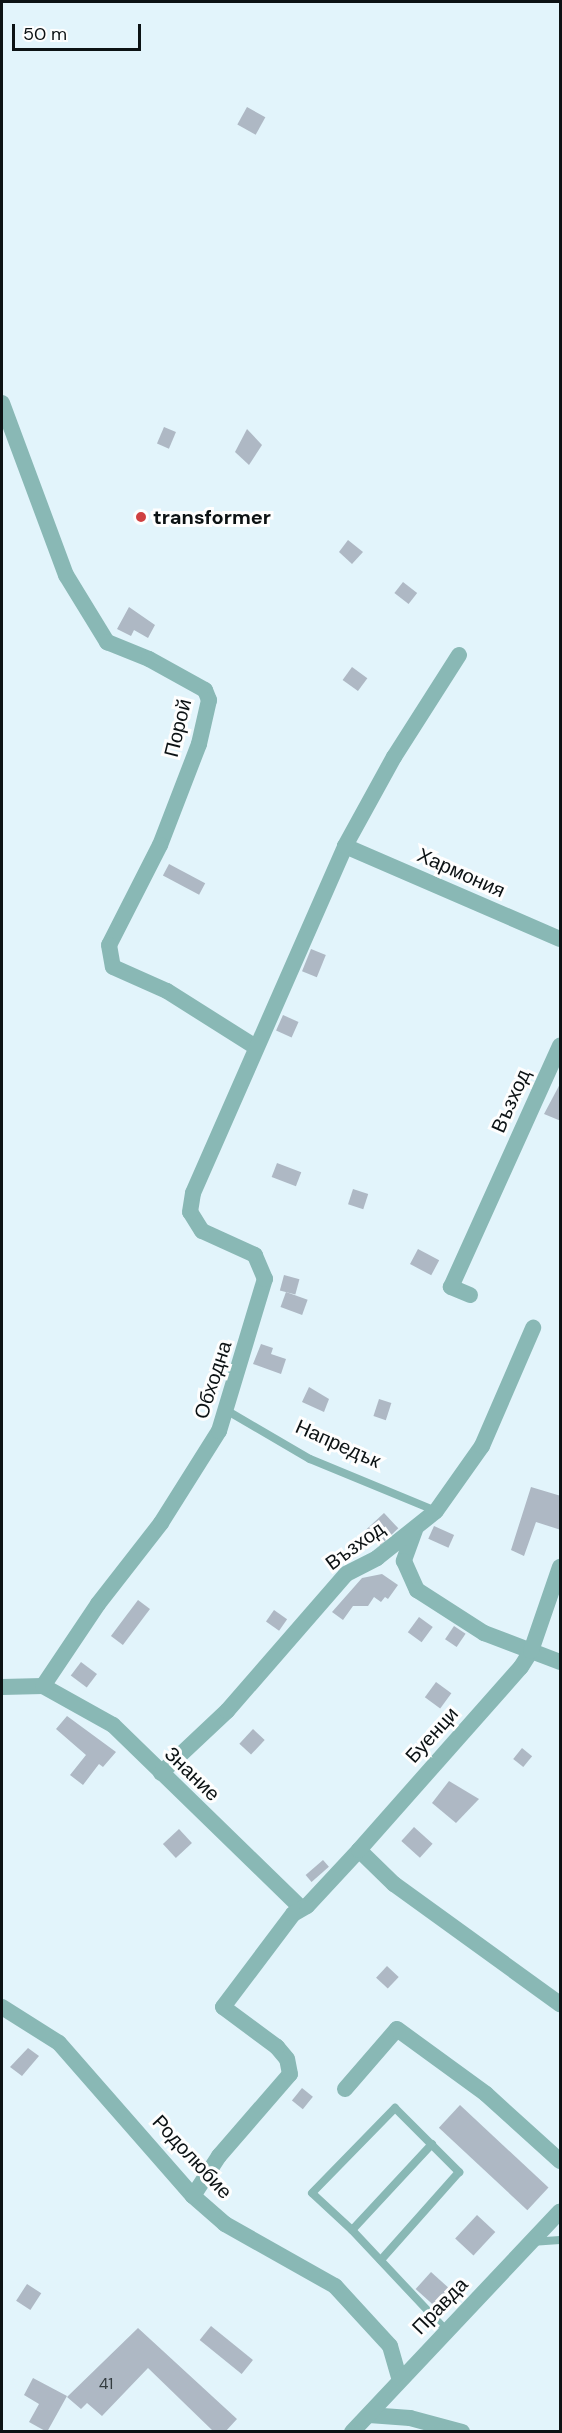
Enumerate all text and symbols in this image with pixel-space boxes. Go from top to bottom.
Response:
scale bar [15,12,144,50]
text: 50 m [23,22,67,46]
place label: transformer [153,505,271,529]
marker: transformer [134,510,148,524]
street label: Порой [159,697,197,759]
street label: Хармония [413,843,509,903]
street label: Възход [486,1065,536,1137]
street label: Обходна [189,1338,237,1422]
street label: Напредък [292,1415,384,1473]
street label: Възход [321,1517,389,1575]
street label: Буенци [401,1702,463,1768]
street label: Знание [159,1742,225,1806]
street label: Родолюбие [147,2110,237,2204]
street label: Правда [407,2273,473,2339]
house number: 41 [99,2374,113,2394]

